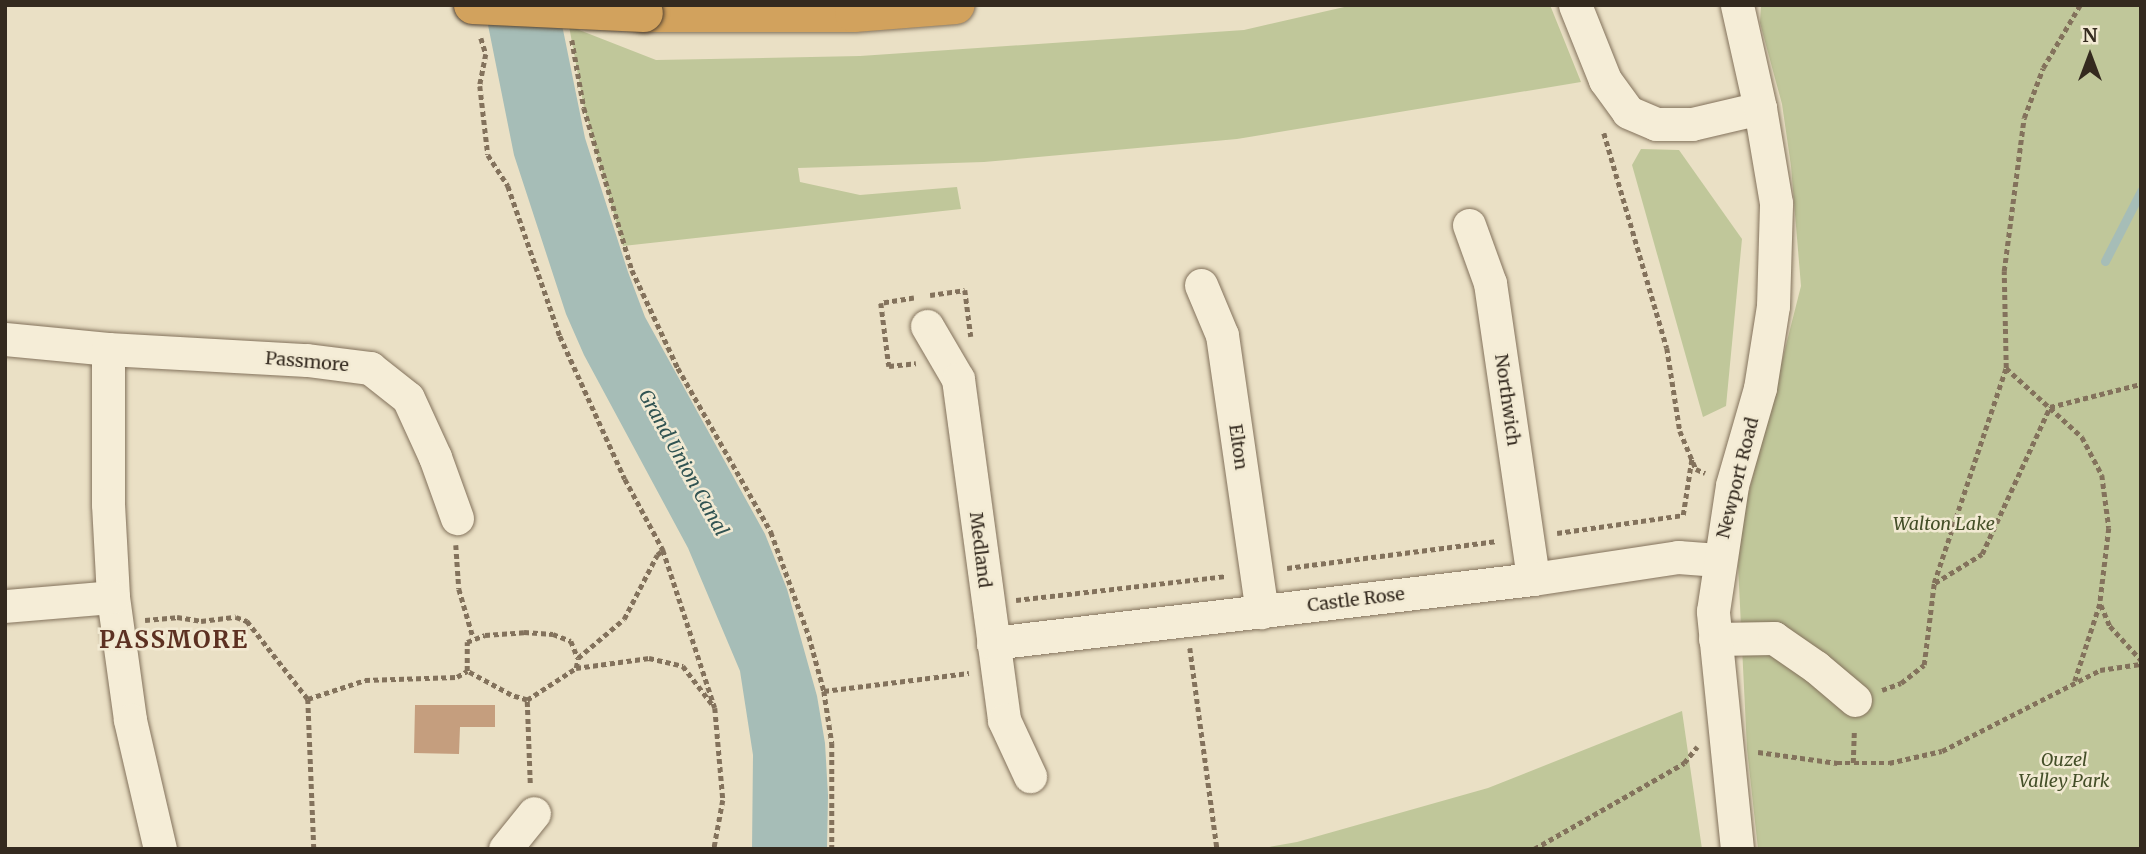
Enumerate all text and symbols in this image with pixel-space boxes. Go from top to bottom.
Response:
north arrow [2055,21,2125,91]
text: N [2082,23,2098,47]
street label: Passmore [264,348,350,376]
street label: Northwich [1490,353,1524,447]
water label: Grand Union Canal [633,386,733,540]
street label: Newport Road [1713,415,1763,541]
street label: Elton [1224,423,1252,471]
street label: Medland [965,511,995,589]
park label: Walton Lake [1893,513,1995,535]
street label: Castle Rose [1306,583,1406,617]
district label: PASSMORE [100,626,248,654]
park label: Ouzel Valley Park [2018,750,2110,792]

